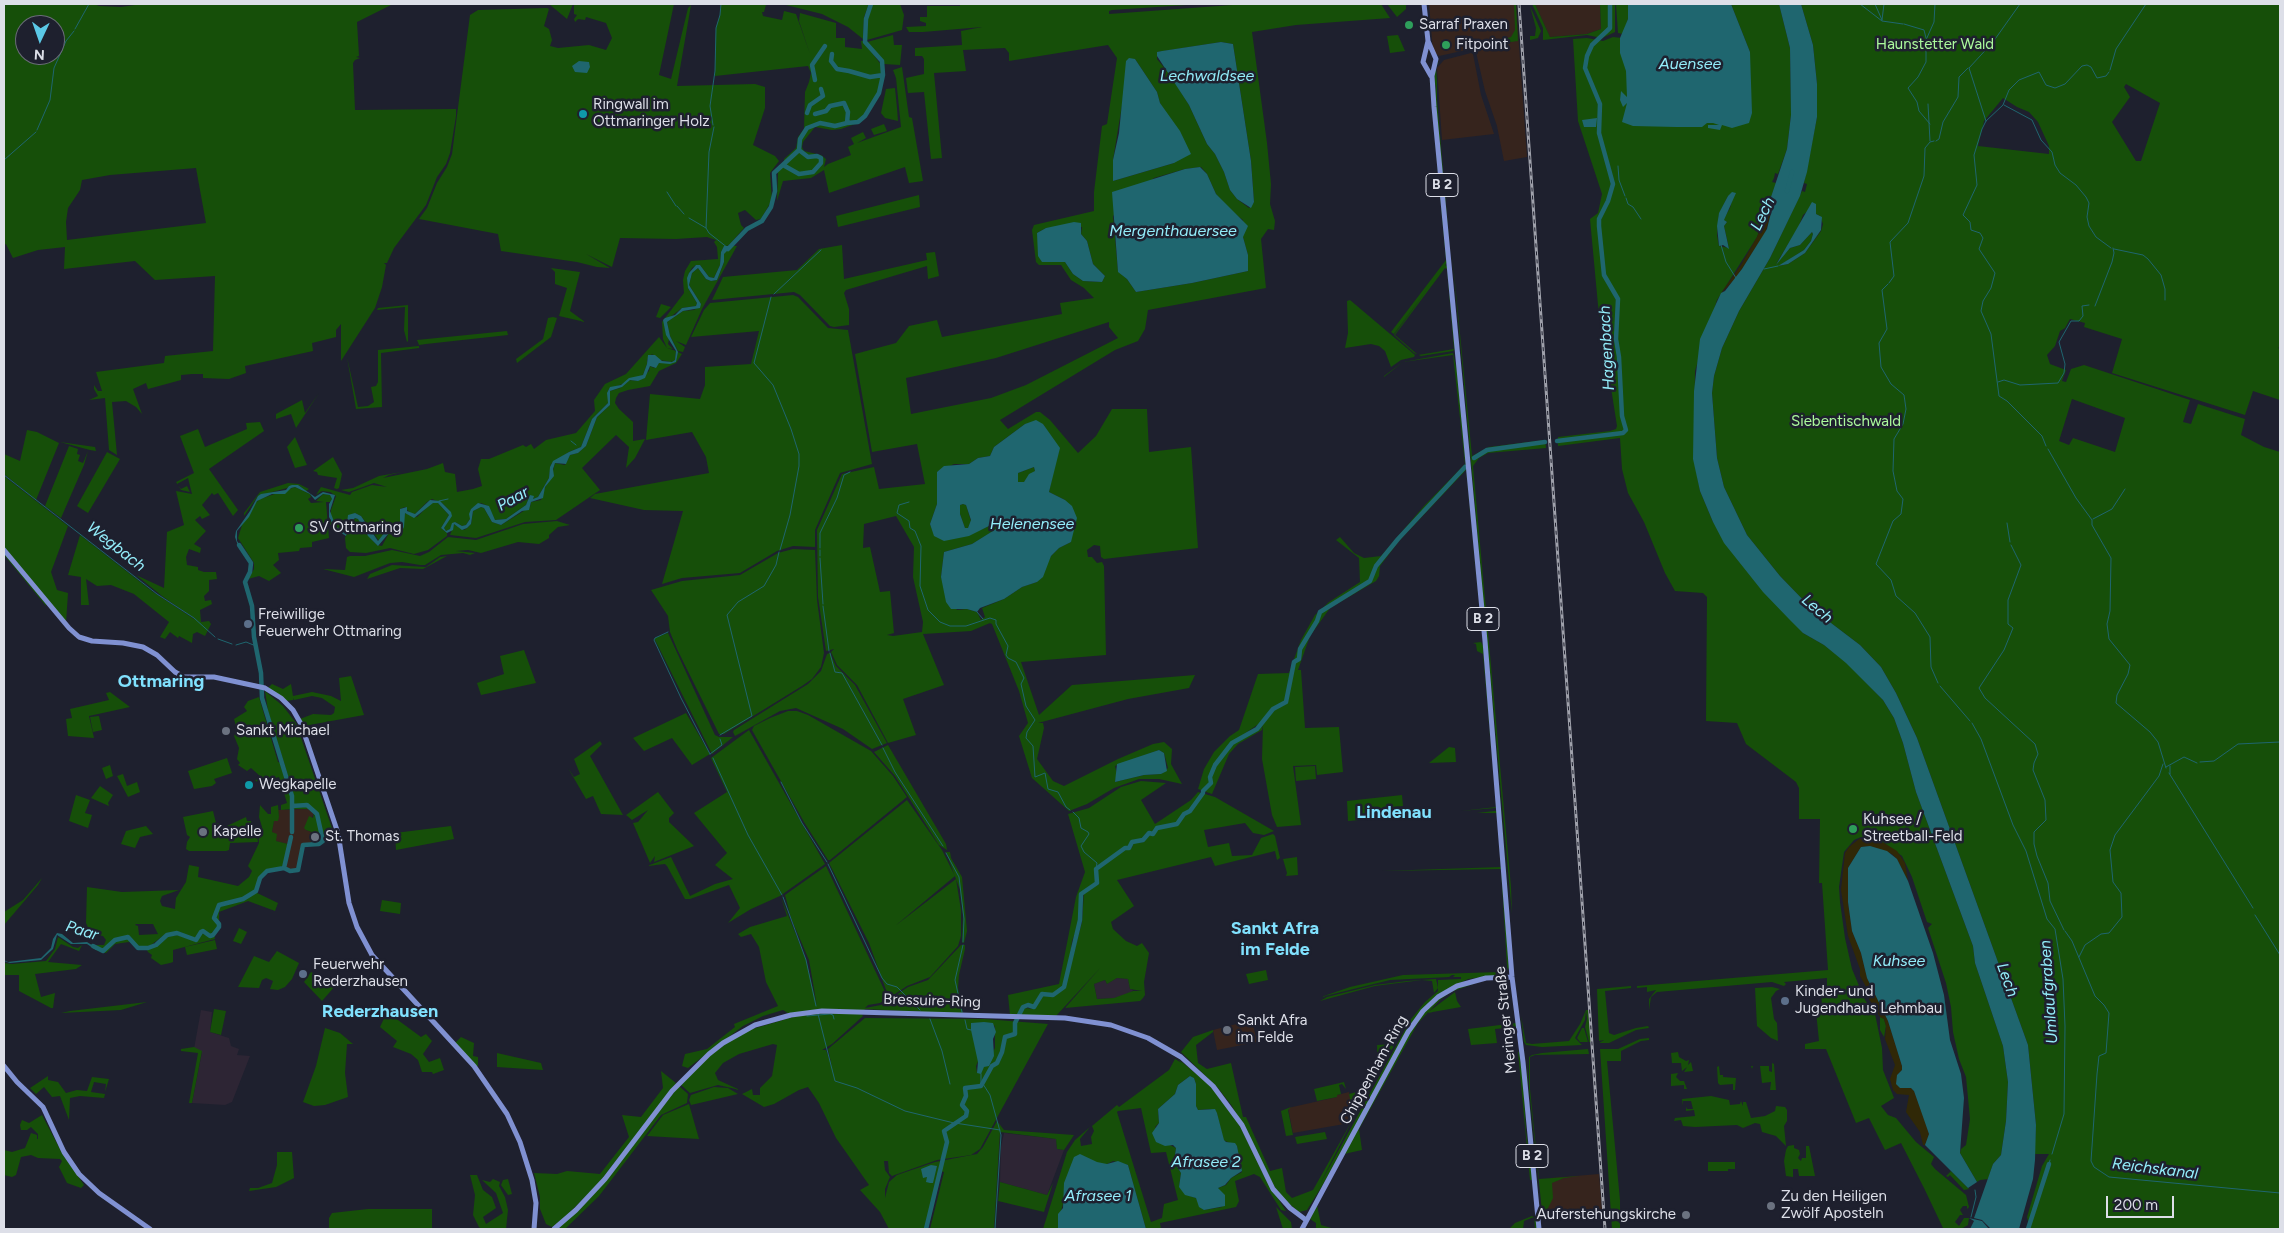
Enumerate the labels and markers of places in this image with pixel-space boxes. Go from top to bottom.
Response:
place label: Sarraf Praxen [1419,16,1508,34]
marker: Sarraf Praxen [1403,19,1415,31]
place label: Fitpoint [1456,36,1508,54]
marker: Fitpoint [1440,39,1452,51]
place label: Ringwall im Ottmaringer Holz [593,96,710,131]
marker: Ringwall im Ottmaringer Holz [577,108,589,120]
place label: SV Ottmaring [309,519,401,537]
marker: SV Ottmaring [293,522,305,534]
place label: Freiwillige Feuerwehr Ottmaring [258,606,402,641]
marker: Freiwillige Feuerwehr Ottmaring [242,618,254,630]
place label: Sankt Michael [236,722,330,740]
marker: Sankt Michael [220,725,232,737]
place label: Wegkapelle [259,776,336,794]
marker: Wegkapelle [243,779,255,791]
place label: Kuhsee / Streetball-Feld [1863,811,1963,846]
place label: Kapelle [213,823,262,841]
marker: Kuhsee / Streetball-Feld [1847,823,1859,835]
marker: Kapelle [197,826,209,838]
place label: St. Thomas [325,828,399,846]
marker: St. Thomas [309,831,321,843]
place label: Feuerwehr Rederzhausen [313,956,408,991]
marker: Feuerwehr Rederzhausen [297,968,309,980]
place label: Kinder- und Jugendhaus Lehmbau [1795,983,1942,1018]
marker: Kinder- und Jugendhaus Lehmbau [1779,995,1791,1007]
place label: Sankt Afra im Felde [1237,1012,1307,1047]
marker: Sankt Afra im Felde [1221,1024,1233,1036]
place label: Zu den Heiligen Zwölf Aposteln [1781,1188,1887,1223]
marker: Zu den Heiligen Zwölf Aposteln [1765,1200,1777,1212]
place label: Auferstehungskirche [1537,1206,1676,1224]
marker: Auferstehungskirche [1680,1209,1692,1221]

